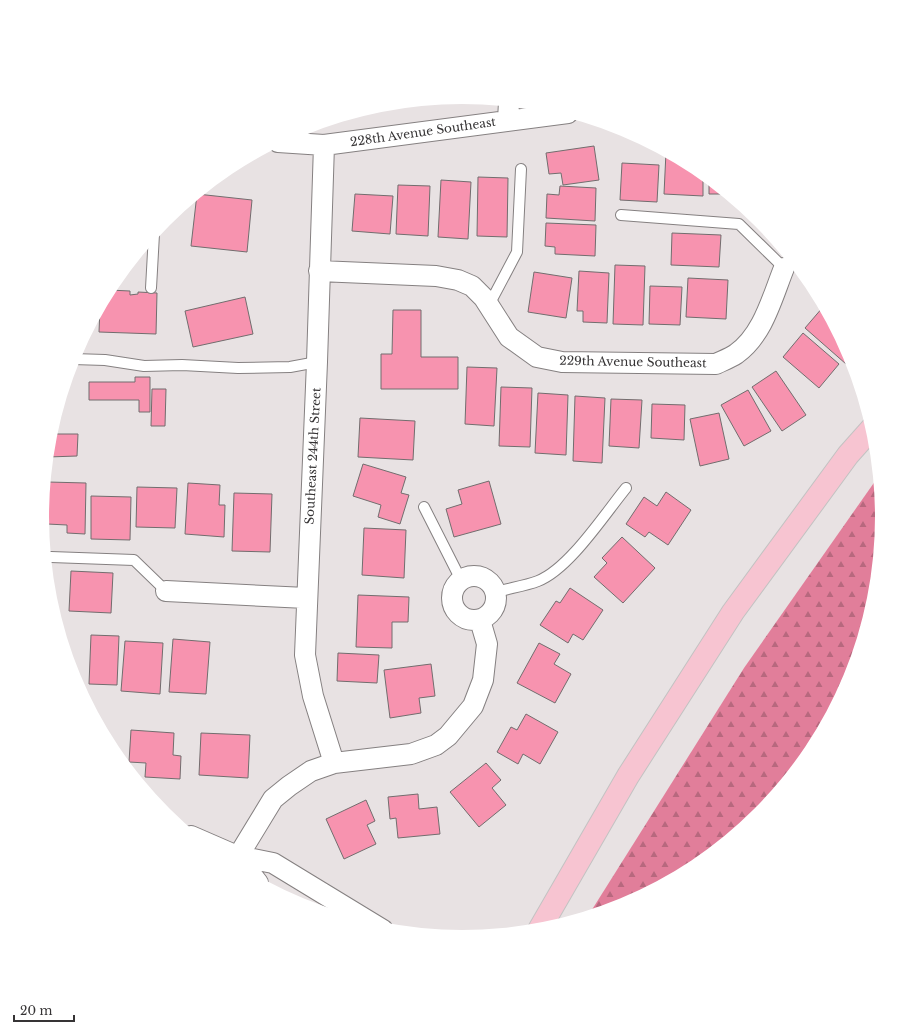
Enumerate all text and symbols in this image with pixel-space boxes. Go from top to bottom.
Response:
street label: 228th Avenue Southeast [349,114,497,149]
street label: 229th Avenue Southeast [559,353,707,370]
street label: Southeast 244th Street [301,387,324,525]
scale bar [14,997,74,1023]
text: 20 m [20,1003,52,1018]

